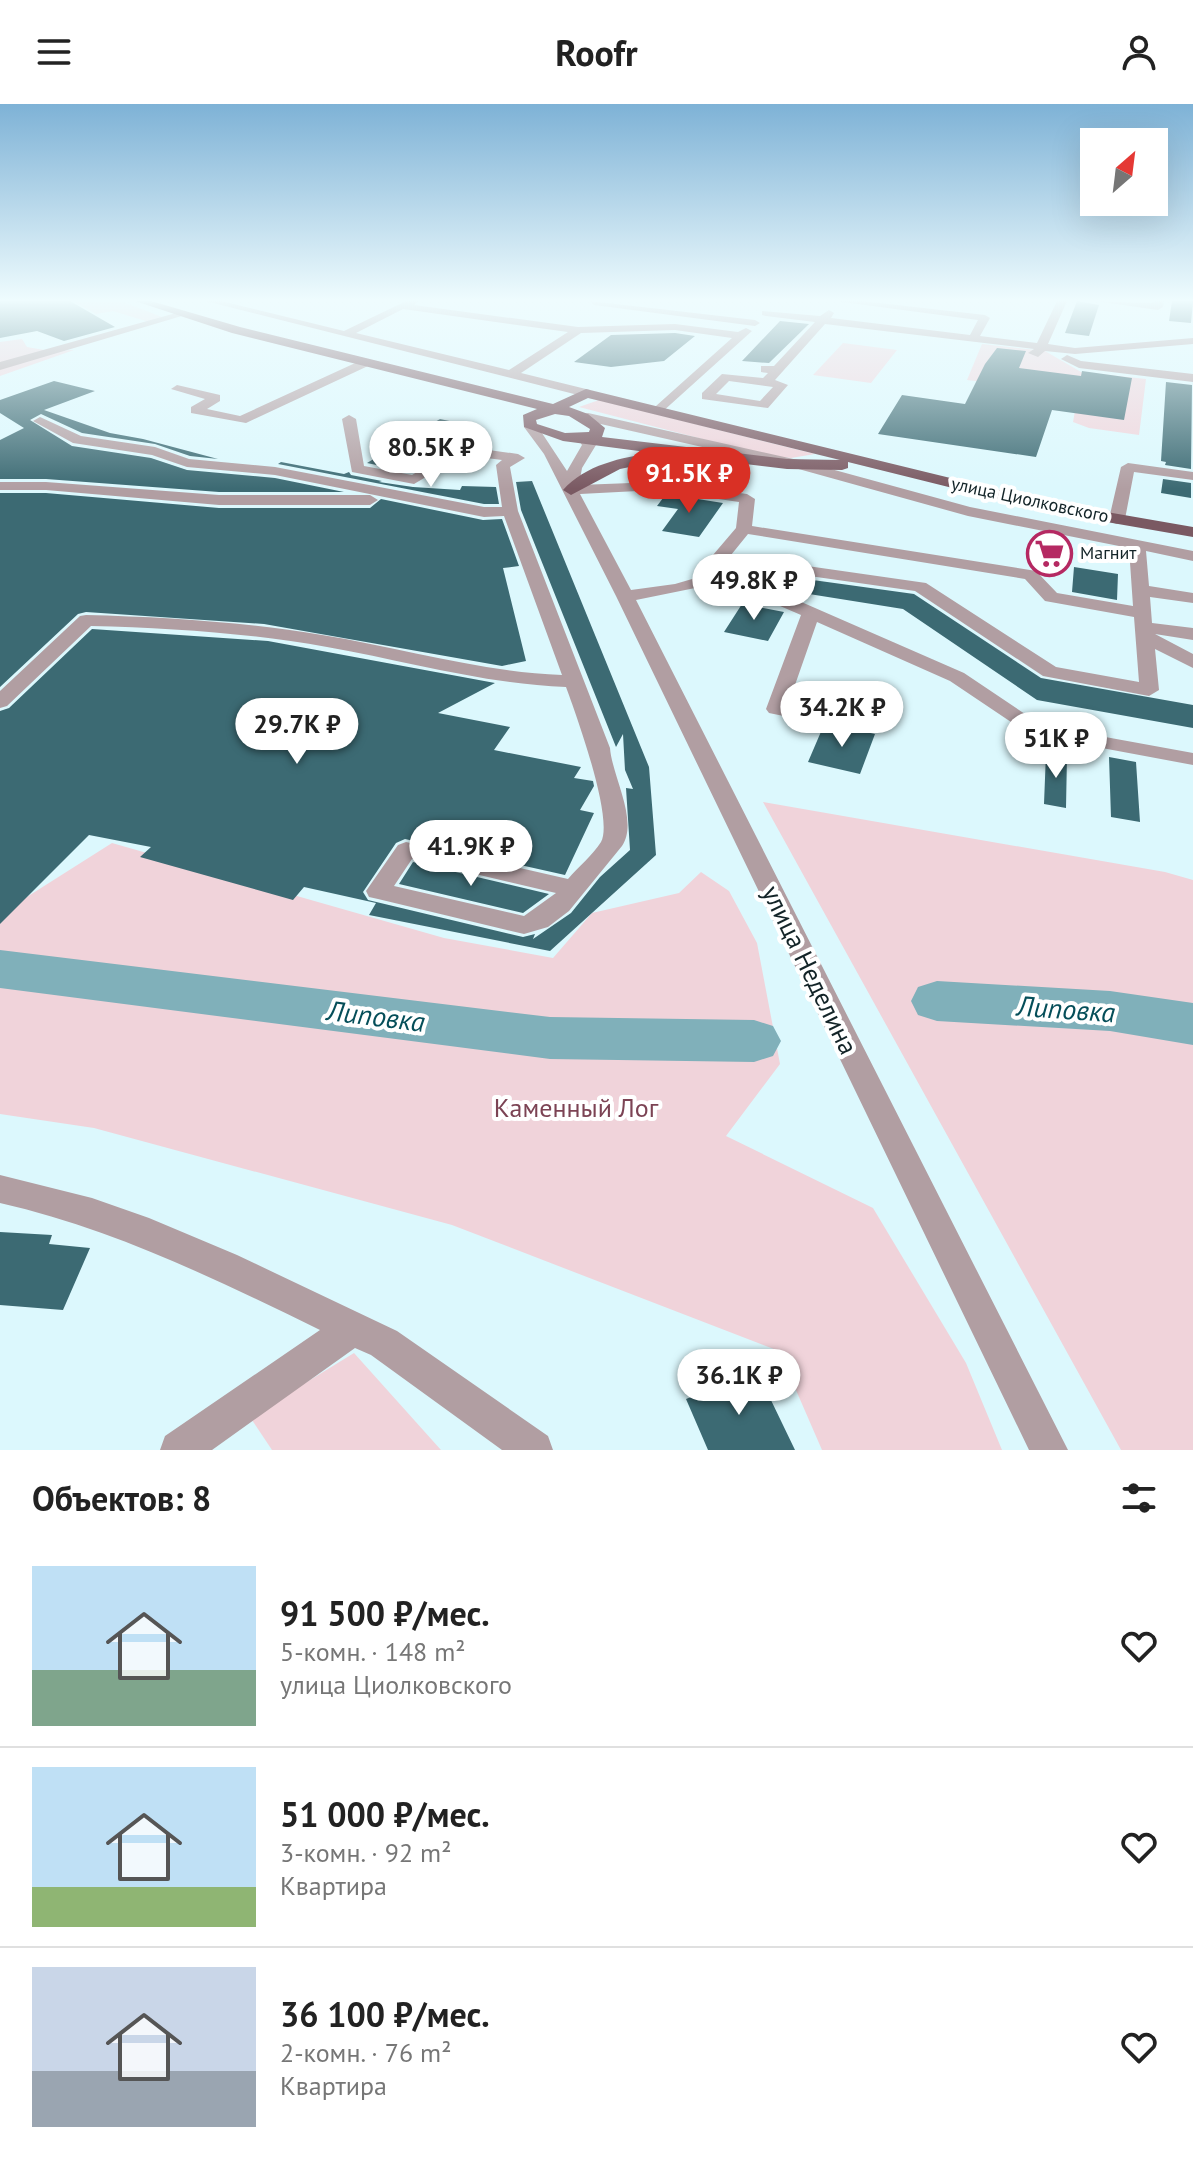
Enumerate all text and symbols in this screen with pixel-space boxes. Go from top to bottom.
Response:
text: Roofr [555,29,638,76]
icon: menu [32,30,76,74]
icon: person [1117,30,1161,74]
north arrow [1080,128,1168,216]
map controls [1080,128,1168,216]
pin: 80.5K ₽ [357,421,505,489]
text: 80.5K ₽ [387,430,475,463]
pin: 91.5K ₽ [615,447,763,515]
text: 91.5K ₽ [645,456,733,489]
street label: улица Циолковского [949,472,1111,527]
supermarket icon: Магнит [1025,529,1073,577]
place label: Магнит [1080,541,1137,564]
pin: 49.8K ₽ [680,554,828,622]
text: 49.8K ₽ [710,563,798,596]
pin: 34.2K ₽ [768,681,916,749]
text: 34.2K ₽ [798,690,886,723]
pin: 29.7K ₽ [223,698,371,766]
text: 29.7K ₽ [253,707,341,740]
pin: 51K ₽ [1000,712,1112,780]
text: 51K ₽ [1023,721,1089,754]
pin: 41.9K ₽ [397,820,545,888]
text: 41.9K ₽ [427,829,515,862]
street label: улица Неделина [755,880,866,1060]
water label: Липовка [1014,986,1117,1030]
water label: Липовка [323,991,427,1040]
park label: Каменный Лог [494,1091,659,1124]
pin: 36.1K ₽ [665,1349,813,1417]
text: 36.1K ₽ [695,1358,783,1391]
text: Объектов: 8 [32,1476,211,1520]
icon: filters [1117,1476,1161,1520]
text: 91 500 ₽/мес. [280,1591,490,1635]
icon: home [96,1598,192,1694]
icon: heart [1117,1624,1161,1668]
text: 5-комн. · 148 m² [280,1635,466,1668]
text: улица Циолковского [280,1668,512,1701]
text: 51 000 ₽/мес. [280,1792,490,1836]
icon: home [96,1799,192,1895]
icon: heart [1117,1825,1161,1869]
text: 3-комн. · 92 m² [280,1836,451,1869]
text: Квартира [280,1869,387,1902]
text: 36 100 ₽/мес. [280,1992,490,2036]
icon: home [96,1999,192,2095]
icon: heart [1117,2025,1161,2069]
text: 2-комн. · 76 m² [280,2036,451,2069]
text: Квартира [280,2069,387,2102]

